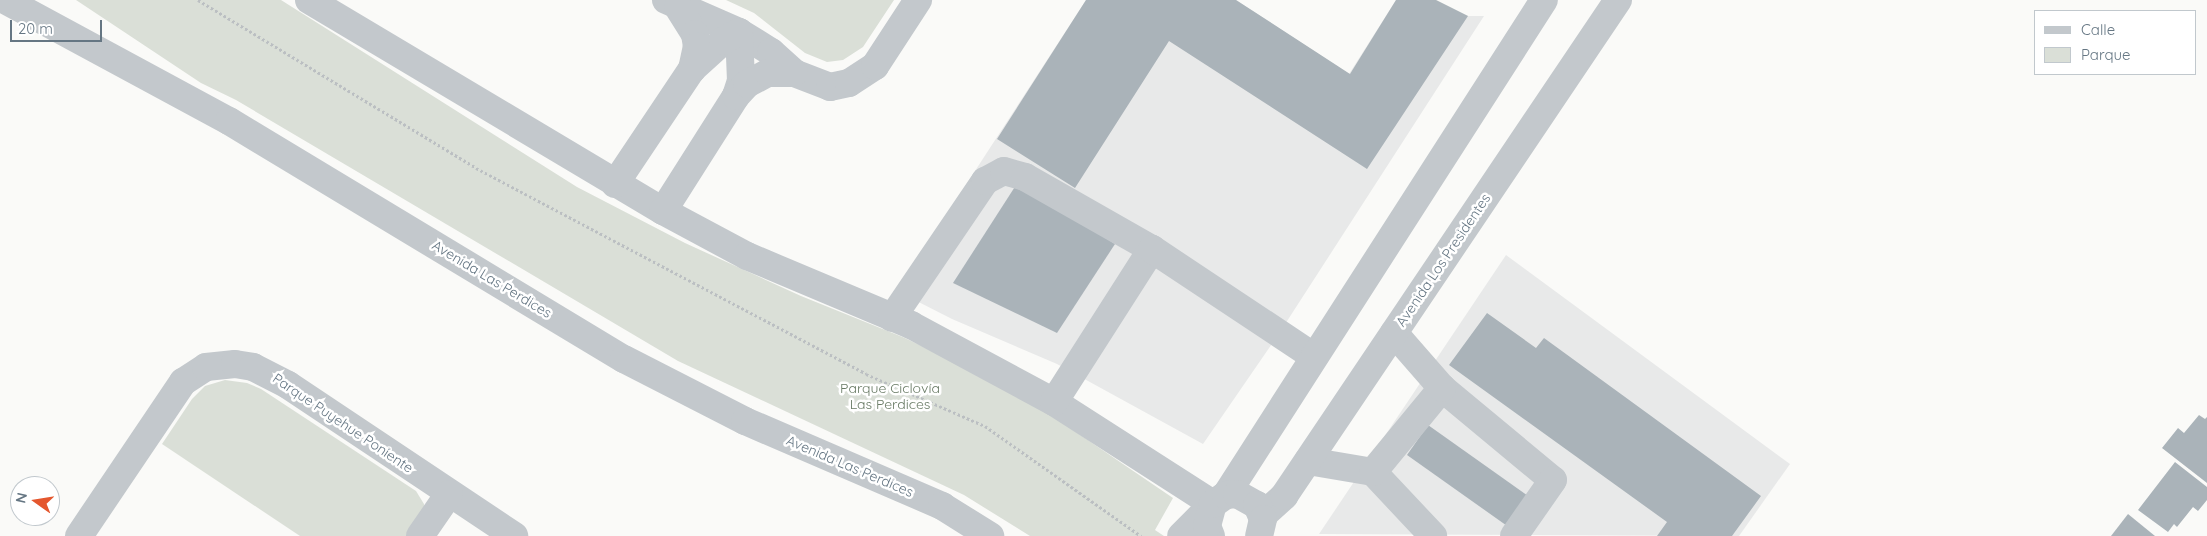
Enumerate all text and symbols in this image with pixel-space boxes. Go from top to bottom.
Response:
scale bar [12,10,105,42]
legend [2034,10,2197,75]
text: 20 m [18,19,53,38]
text: Calle [2081,20,2115,39]
text: Parque [2081,45,2131,64]
street label: Avenida Los Presidentes [1392,190,1494,330]
street label: Avenida Las Perdices [429,237,555,321]
street label: Parque Puyehue Poniente [269,370,417,476]
park label: Parque Ciclovía Las Perdices [840,380,940,412]
street label: Avenida Las Perdices [784,432,916,500]
north arrow [10,476,60,526]
text: N [11,491,31,505]

